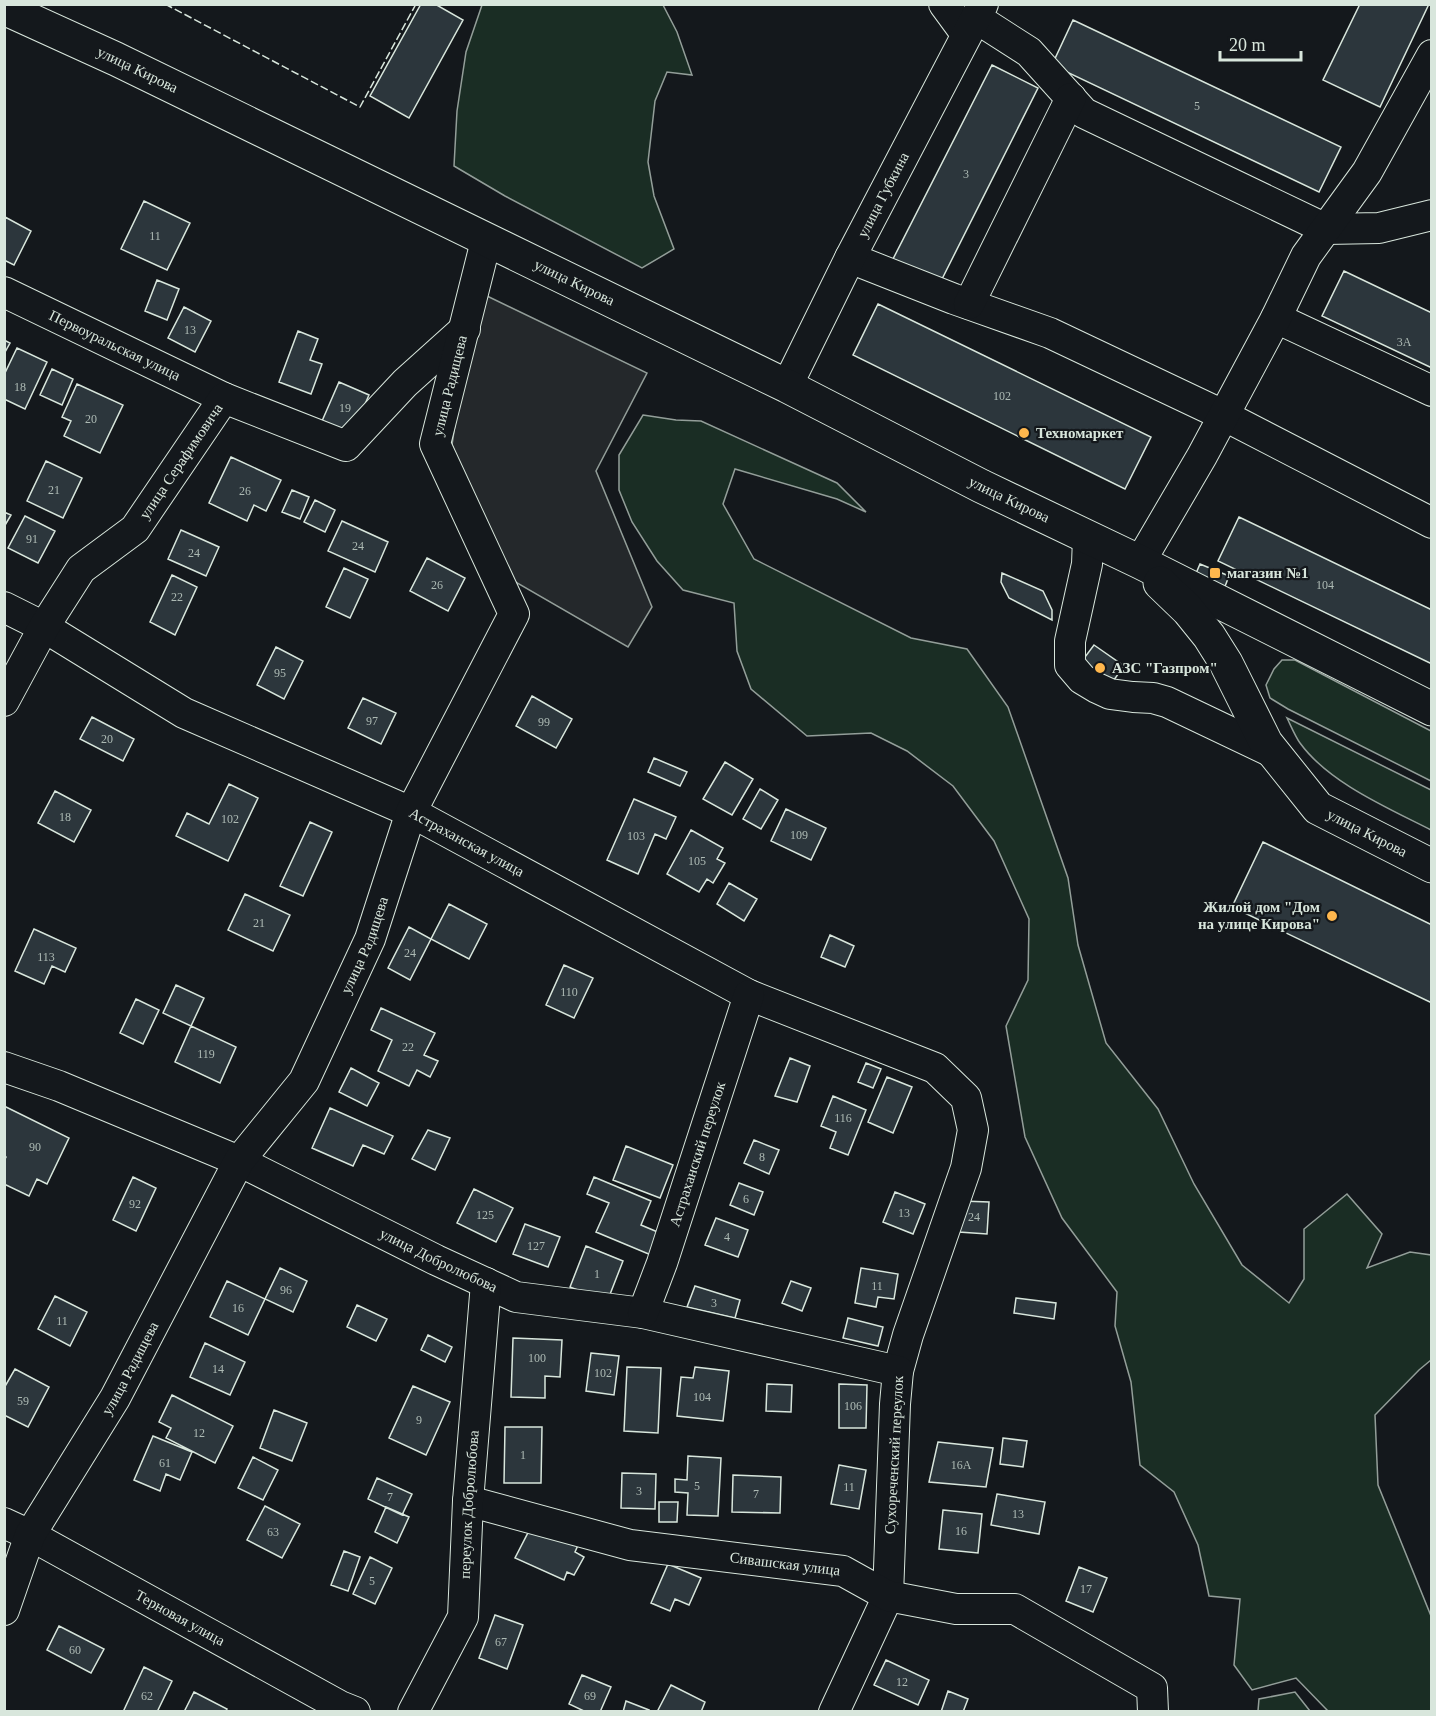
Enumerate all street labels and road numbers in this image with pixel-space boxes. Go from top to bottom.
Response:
street label: улица Кирова [95,44,181,96]
street label: улица Губкина [854,149,912,240]
street label: улица Кирова [532,256,617,309]
street label: Первоуральская улица [47,307,183,384]
street label: улица Радищева [429,333,470,438]
street label: улица Серафимовича [136,400,226,522]
street label: улица Кирова [966,473,1052,526]
street label: Астраханская улица [407,805,527,880]
street label: улица Кирова [1325,806,1410,860]
street label: улица Радищева [338,894,391,996]
street label: Астраханский переулок [666,1079,729,1229]
street label: улица Добролюбова [377,1225,500,1295]
street label: улица Радищева [99,1319,162,1418]
street label: Сухореченский переулок [882,1375,906,1535]
street label: переулок Добролюбова [457,1429,482,1579]
street label: Сивашская улица [729,1549,842,1579]
street label: Терновая улица [133,1587,228,1649]

